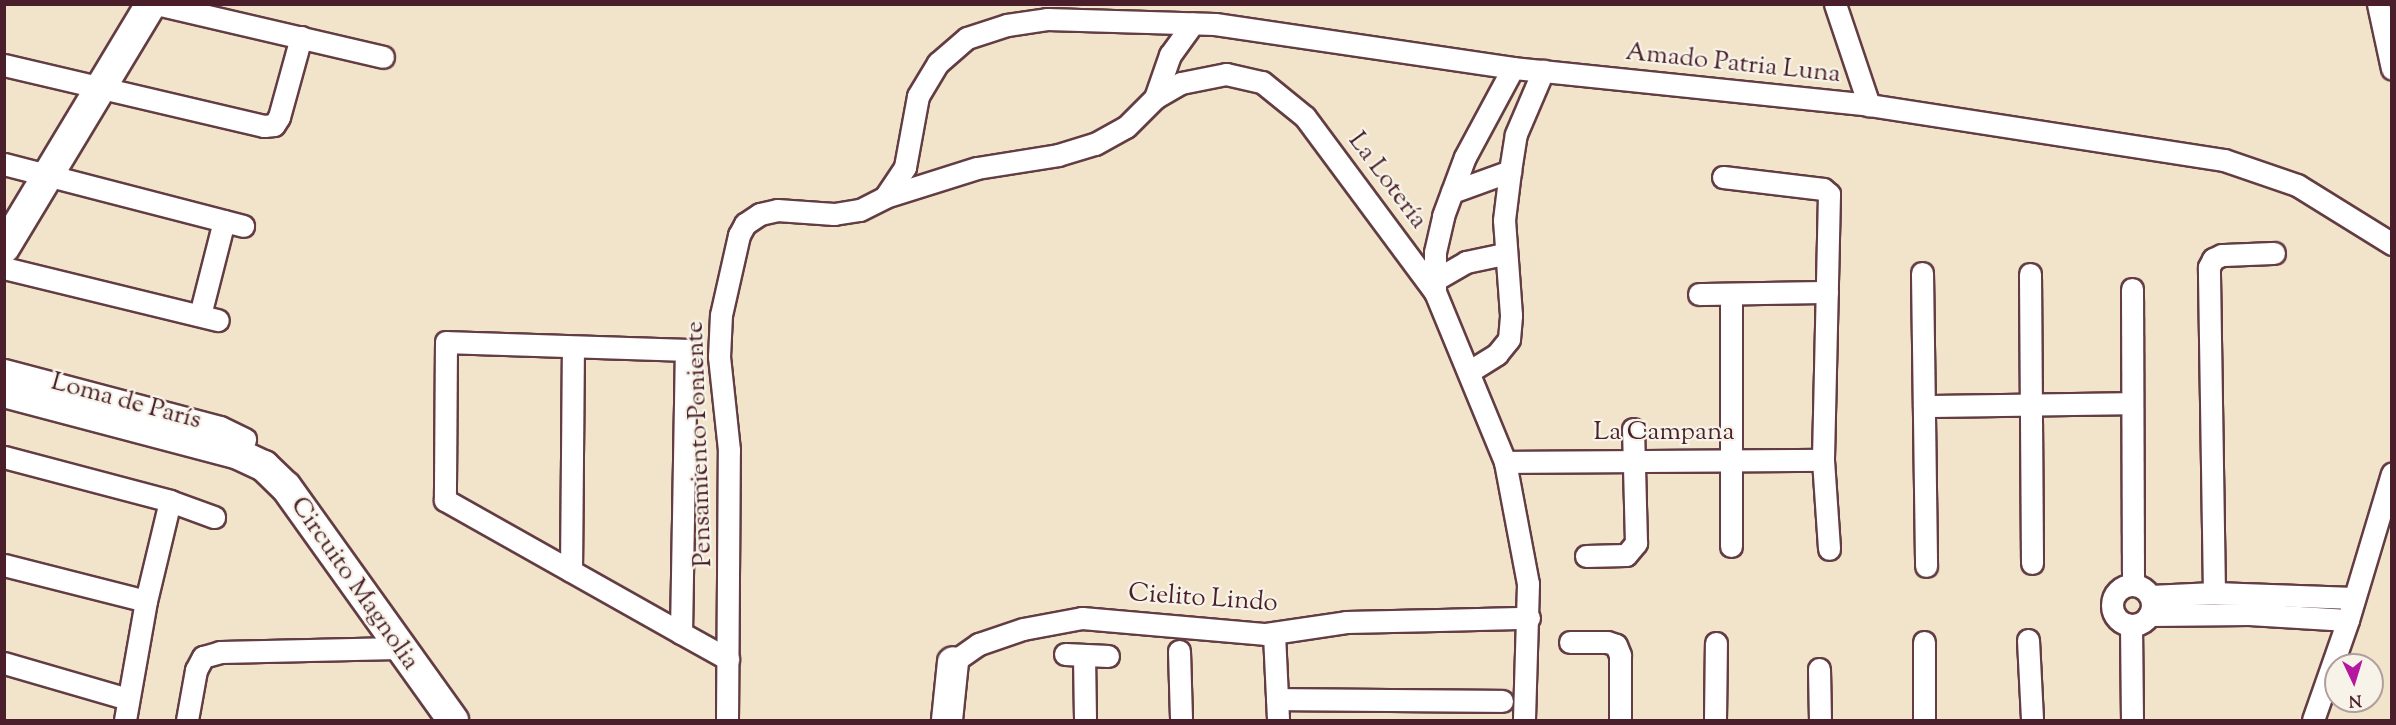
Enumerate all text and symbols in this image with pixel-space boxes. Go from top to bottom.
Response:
street label: Amado Patria Luna [1624,37,1842,91]
street label: La Lotería [1341,126,1433,236]
street label: Pensamiento Poniente [680,320,720,568]
street label: Loma de París [47,367,205,437]
street label: La Campana [1594,417,1734,449]
street label: Circuito Magnolia [283,491,425,677]
street label: Cielito Lindo [1127,578,1279,620]
north arrow [2324,653,2384,713]
text: N [2348,688,2362,711]

